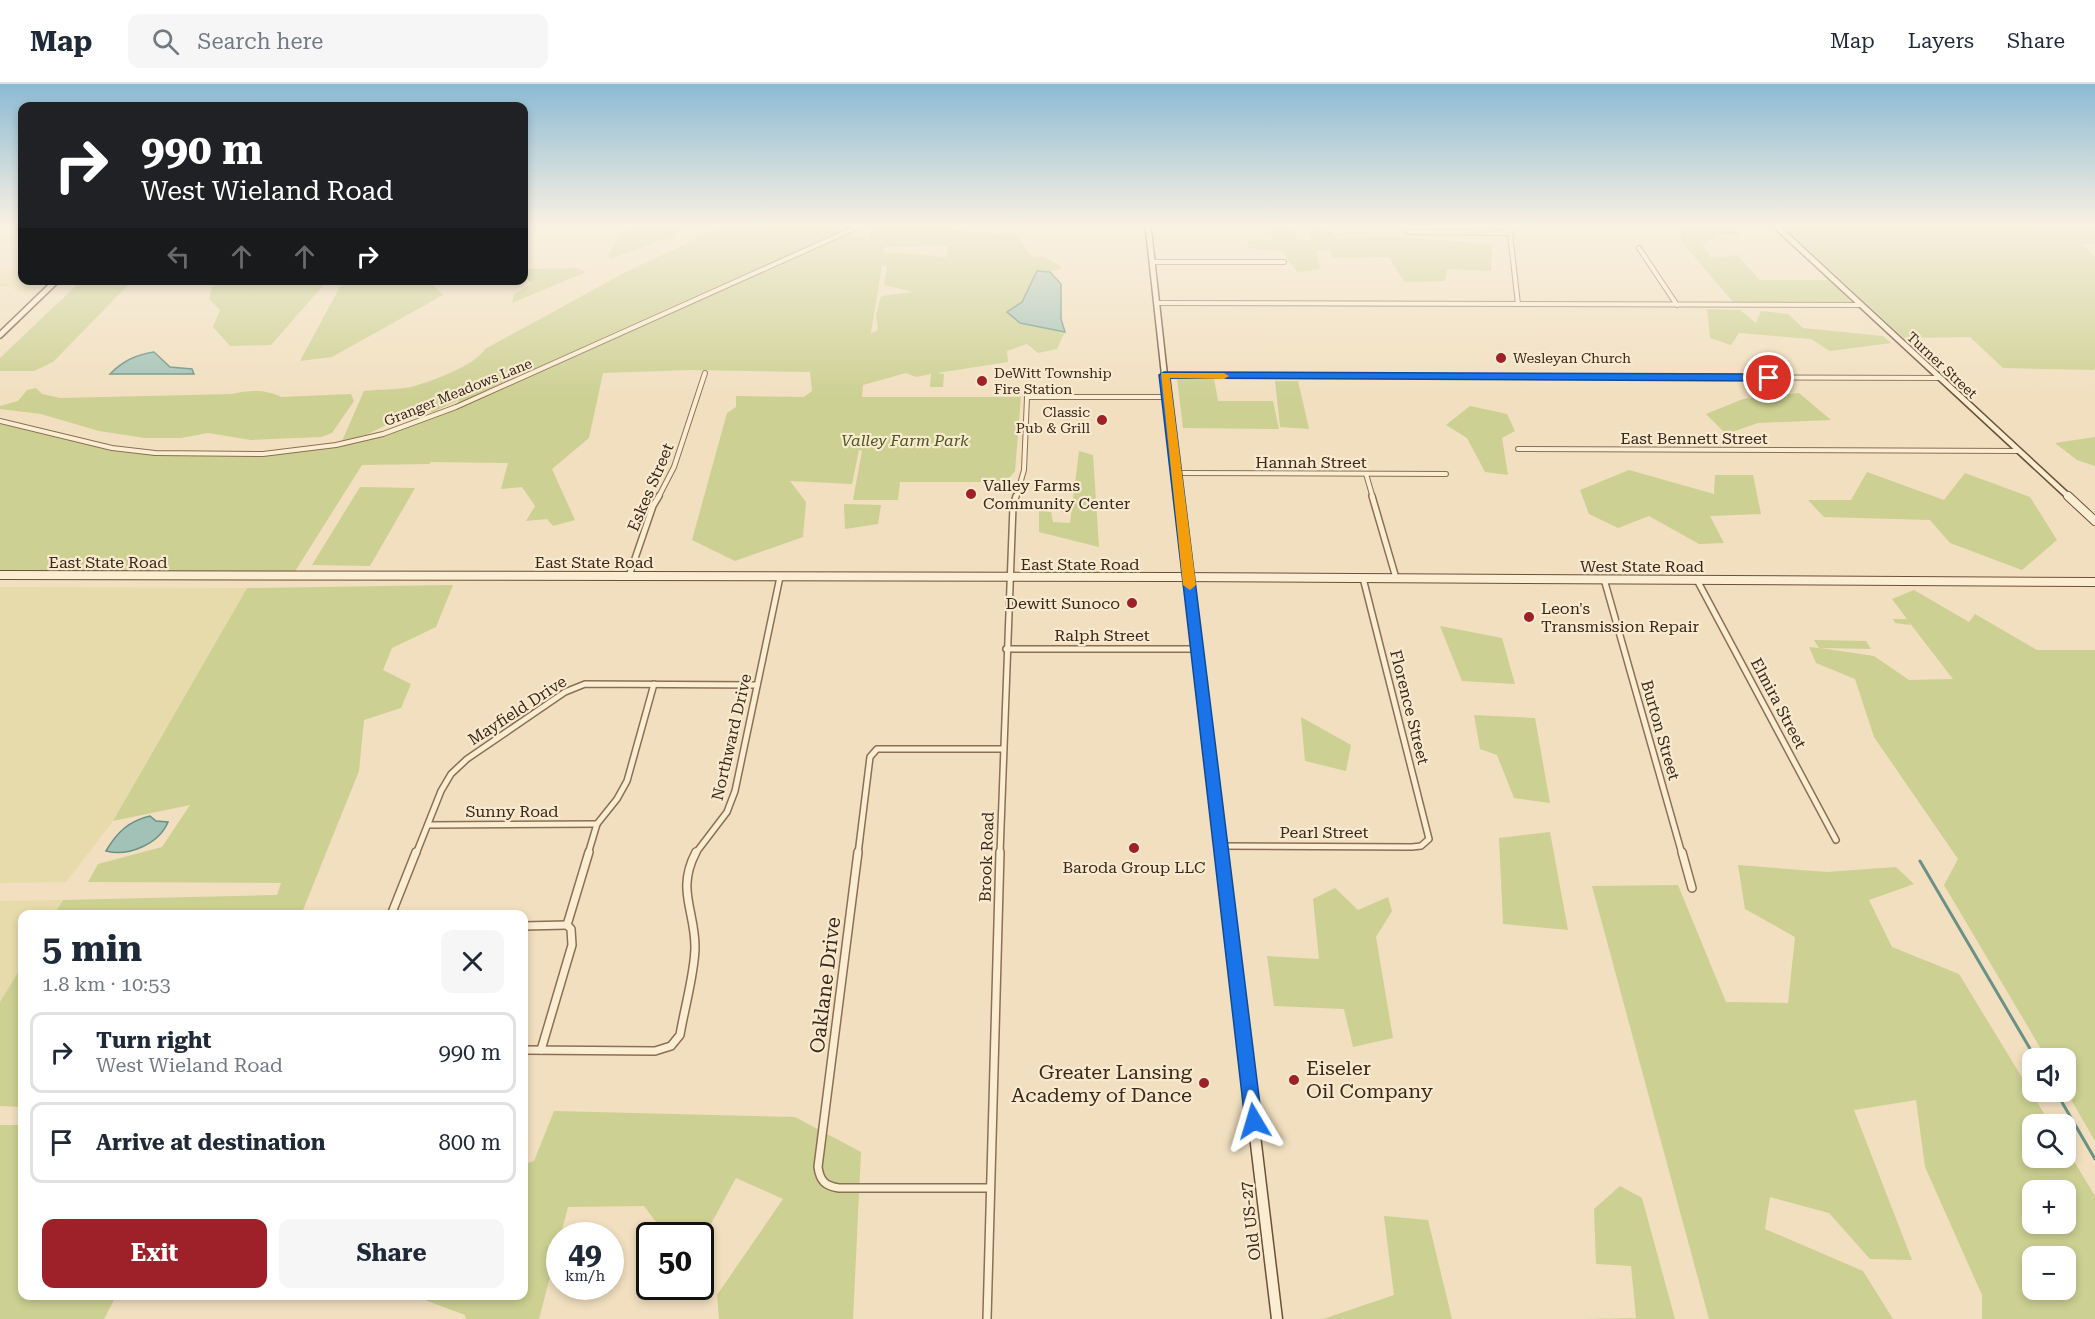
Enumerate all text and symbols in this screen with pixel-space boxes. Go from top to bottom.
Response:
search box [128,14,548,68]
text: Map [30,25,92,58]
icon: search [149,25,182,58]
text: Search here [197,29,323,54]
text: Map [1830,29,1875,53]
text: Layers [1908,29,1974,53]
text: Share [2007,29,2065,53]
text: 990 m [141,125,263,174]
icon: right [42,126,120,204]
text: West Wieland Road [141,175,393,207]
icon: left [162,240,195,273]
icon: ahead [225,240,258,273]
icon: ahead [288,240,321,273]
icon: right [351,240,384,273]
street label: Turner Street [1904,328,1980,402]
place label: Wesleyan Church [1513,350,1631,366]
marker: Wesleyan Church [1494,351,1508,365]
pin [1743,352,1794,403]
street label: Granger Meadows Lane [382,355,535,429]
icon: arrive [1752,361,1785,394]
place label: DeWitt Township Fire Station [994,365,1112,397]
marker: DeWitt Township Fire Station [975,374,989,388]
place label: Classic Pub & Grill [1016,404,1091,436]
marker: Classic Pub & Grill [1095,413,1109,427]
street label: East Bennett Street [1620,429,1768,448]
park label: Valley Farm Park [841,431,969,450]
street label: Eskes Street [623,440,678,534]
street label: Hannah Street [1255,453,1367,472]
place label: Valley Farms Community Center [983,476,1131,513]
marker: Valley Farms Community Center [964,487,978,501]
street label: East State Road [49,553,167,572]
street label: East State Road [535,553,653,572]
street label: East State Road [1021,555,1139,574]
street label: West State Road [1580,557,1704,576]
place label: Dewitt Sunoco [1006,594,1120,613]
marker: Dewitt Sunoco [1125,596,1139,610]
place label: Leon's Transmission Repair [1541,599,1699,636]
marker: Leon's Transmission Repair [1522,610,1536,624]
street label: Ralph Street [1054,626,1150,645]
street label: Florence Street [1386,648,1433,766]
street label: Elmira Street [1747,655,1810,752]
street label: Mayfield Drive [465,671,570,749]
street label: Northward Drive [708,672,755,802]
street label: Burton Street [1637,678,1684,782]
street label: Sunny Road [465,802,559,821]
street label: Brook Road [975,812,998,902]
street label: Pearl Street [1280,823,1368,842]
marker: Baroda Group LLC [1127,841,1141,855]
place label: Baroda Group LLC [1062,858,1206,877]
street label: Oaklane Drive [805,915,845,1054]
text: 5 min [42,928,142,970]
button: close [441,930,504,993]
text: 1.8 km · 10:53 [42,972,171,996]
text: Turn right [96,1028,211,1053]
icon: right [45,1036,78,1069]
text: 990 m [438,1040,501,1065]
map controls [2022,1048,2076,1300]
button: sound [2022,1048,2076,1102]
text: West Wieland Road [96,1053,283,1077]
place label: Eiseler Oil Company [1306,1056,1433,1103]
place label: Greater Lansing Academy of Dance [1011,1060,1193,1107]
marker: Eiseler Oil Company [1287,1073,1301,1087]
marker: Greater Lansing Academy of Dance [1197,1076,1211,1090]
position arrow [1222,1089,1286,1153]
button: search [2022,1114,2076,1168]
icon: arrive [45,1126,78,1159]
text: Arrive at destination [96,1130,325,1155]
text: 800 m [438,1130,501,1155]
street label: Old US-27 [1236,1180,1265,1262]
button: + [2022,1180,2076,1234]
button: Exit [42,1219,267,1288]
button: Share [279,1219,504,1288]
speed limit sign: 50 [636,1222,714,1300]
text: 49 [568,1236,602,1271]
button: − [2022,1246,2076,1300]
text: km/h [565,1267,605,1285]

